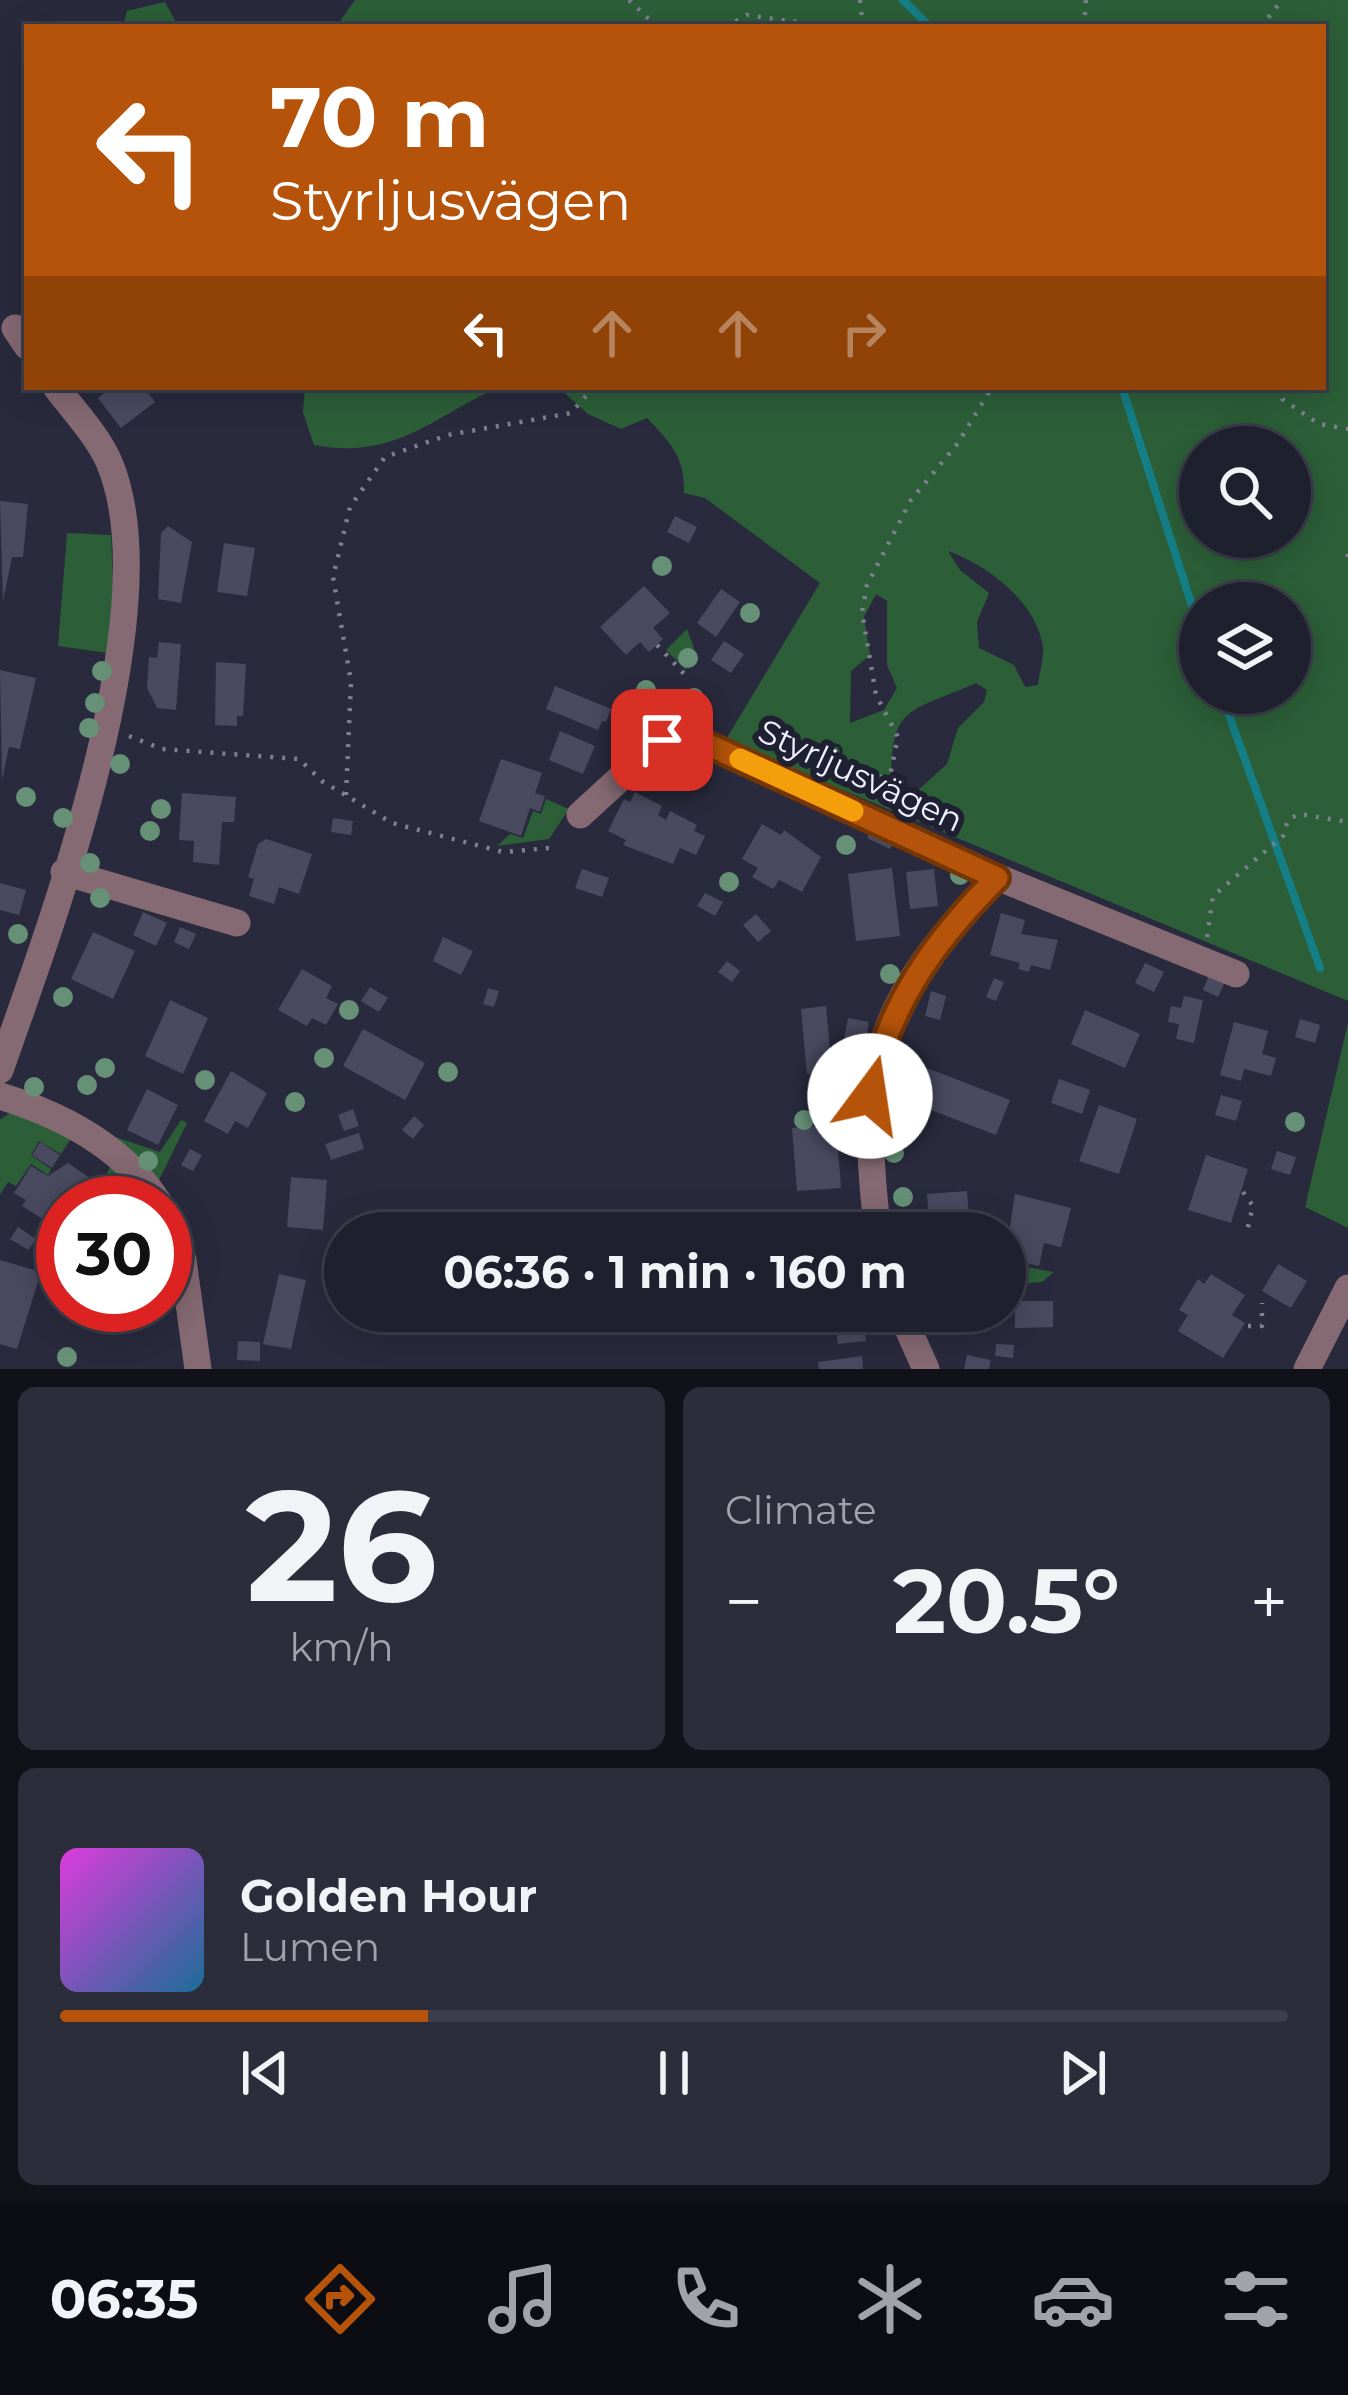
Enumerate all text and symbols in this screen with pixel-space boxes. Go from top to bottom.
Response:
text: 70 m [270,66,489,168]
icon: left [72,72,228,228]
text: Styrljusvägen [270,168,631,234]
icon: left [453,300,519,366]
icon: ahead [579,300,645,366]
icon: ahead [705,300,771,366]
icon: right [831,300,897,366]
map controls [1179,426,1311,714]
button: search [1179,426,1311,558]
button: layers [1179,582,1311,714]
pin [611,689,713,791]
icon: arrive [629,707,695,773]
street label: Styrljusvägen [752,710,970,840]
position arrow [807,1033,933,1159]
speed limit sign: 30 [36,1176,192,1332]
text: 06:36 · 1 min · 160 m [443,1244,907,1299]
text: 26 [246,1450,437,1640]
text: Climate [725,1486,877,1534]
text: 20.5° [893,1546,1120,1656]
text: − [725,1561,763,1642]
text: + [1250,1561,1288,1642]
text: km/h [289,1623,394,1671]
text: Golden Hour [240,1868,537,1923]
text: Lumen [240,1923,380,1971]
icon: previous [232,2040,298,2106]
icon: pause [641,2040,707,2106]
icon: next [1050,2040,1116,2106]
icon: directions [298,2257,382,2341]
icon: music [481,2257,565,2341]
icon: phone [664,2257,748,2341]
icon: climate [848,2257,932,2341]
icon: car [1031,2257,1115,2341]
icon: filters [1214,2257,1298,2341]
text: 06:35 [50,2266,198,2332]

